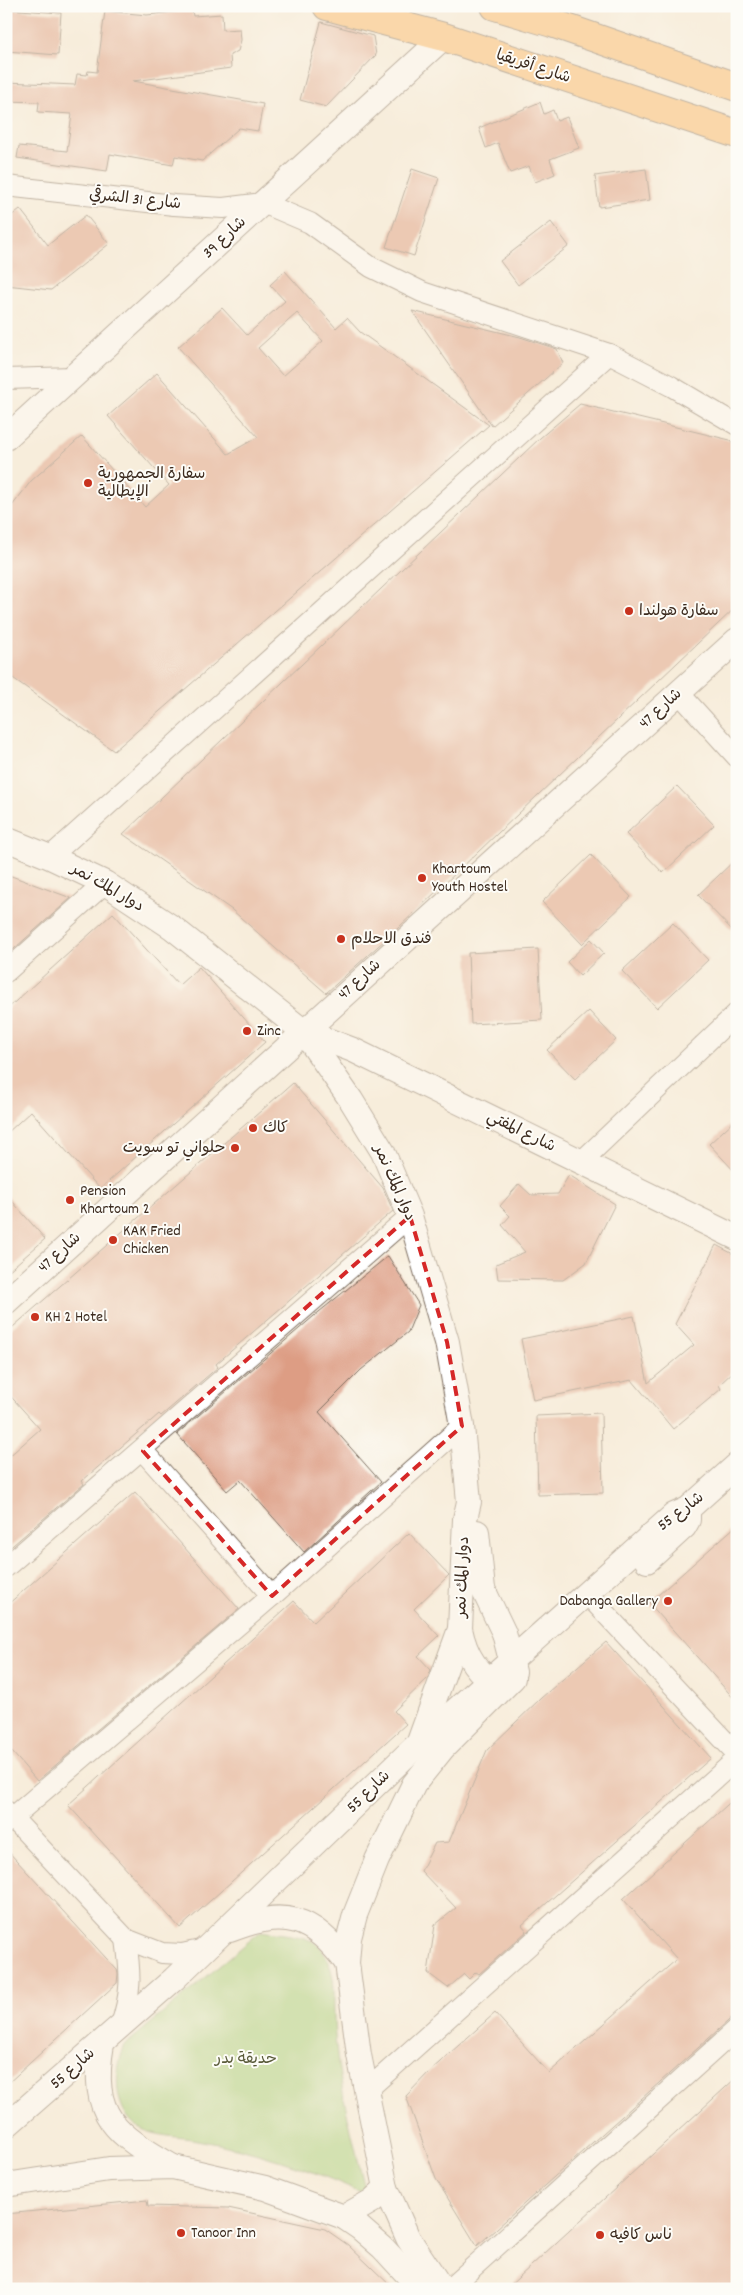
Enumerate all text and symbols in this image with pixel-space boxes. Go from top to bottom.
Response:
street label: شارع أفريقيا [493,44,573,90]
street label: شارع 31 الشرقي [88,183,182,216]
street label: شارع 39 [198,212,252,264]
place label: سفارة الجمهورية الإيطالية [98,463,205,504]
marker: سفارة الجمهورية الإيطالية [82,477,94,489]
place label: سفارة هولندا [639,600,719,623]
marker: سفارة هولندا [623,605,635,617]
street label: شارع 47 [634,683,688,735]
street label: دوار المك نمر [64,857,148,918]
place label: Khartoum Youth Hostel [432,858,508,899]
marker: Khartoum Youth Hostel [416,872,428,884]
place label: فندق الاحلام [351,928,432,951]
marker: فندق الاحلام [335,933,347,945]
street label: شارع 47 [333,954,387,1006]
place label: Zinc [257,1020,281,1043]
marker: Zinc [241,1025,253,1037]
street label: شارع المفتي [482,1105,559,1159]
place label: كاك [263,1117,288,1140]
marker: كاك [247,1122,259,1134]
place label: حلواني تو سويت [123,1137,225,1161]
street label: دوار المك نمر [366,1139,421,1225]
marker: حلواني تو سويت [229,1142,241,1154]
place label: Pension Khartoum 2 [80,1180,150,1221]
marker: Pension Khartoum 2 [64,1194,76,1206]
place label: KAK Fried Chicken [123,1220,181,1261]
street label: شارع 47 [33,1227,87,1279]
marker: KAK Fried Chicken [107,1234,119,1246]
place label: KH 2 Hotel [45,1306,107,1329]
marker: KH 2 Hotel [29,1311,41,1323]
street label: شارع 55 [653,1487,709,1537]
street label: دوار المك نمر [450,1536,476,1620]
place label: Dabanga Gallery [560,1590,659,1613]
marker: Dabanga Gallery [662,1595,674,1607]
street label: شارع 55 [342,1765,396,1819]
street label: شارع 55 [45,2043,101,2095]
park label: حديقة بدر [213,2048,277,2071]
place label: Tanoor Inn [191,2222,256,2245]
place label: ناس كافيه [610,2224,672,2247]
marker: Tanoor Inn [175,2227,187,2239]
marker: ناس كافيه [594,2229,606,2241]

